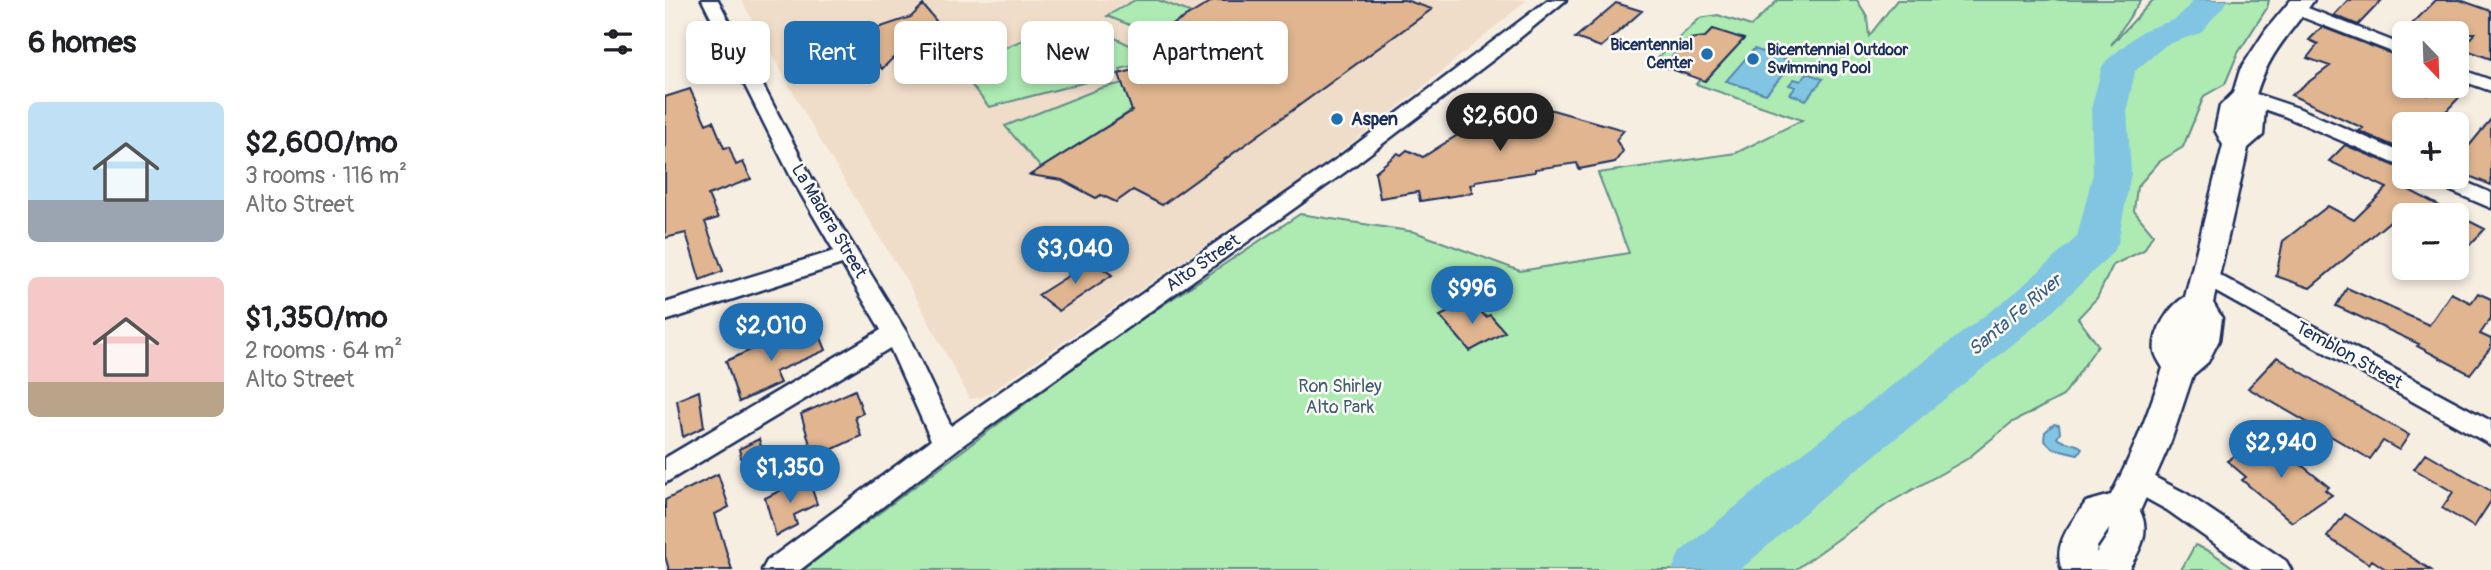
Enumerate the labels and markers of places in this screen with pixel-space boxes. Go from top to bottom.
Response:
place label: Bicentennial Center [1610,35,1693,73]
place label: Bicentennial Outdoor Swimming Pool [1767,40,1909,78]
marker: Bicentennial Center [1699,46,1715,62]
marker: Bicentennial Outdoor Swimming Pool [1745,51,1761,67]
pin: $2,600 [1443,94,1557,153]
place label: Aspen [1351,108,1398,131]
marker: Aspen [1329,111,1345,127]
pin: $3,040 [1018,226,1132,286]
pin: $996 [1431,266,1513,326]
pin: $2,010 [714,304,828,363]
pin: $2,940 [2224,420,2338,480]
pin: $1,350 [733,446,847,505]

